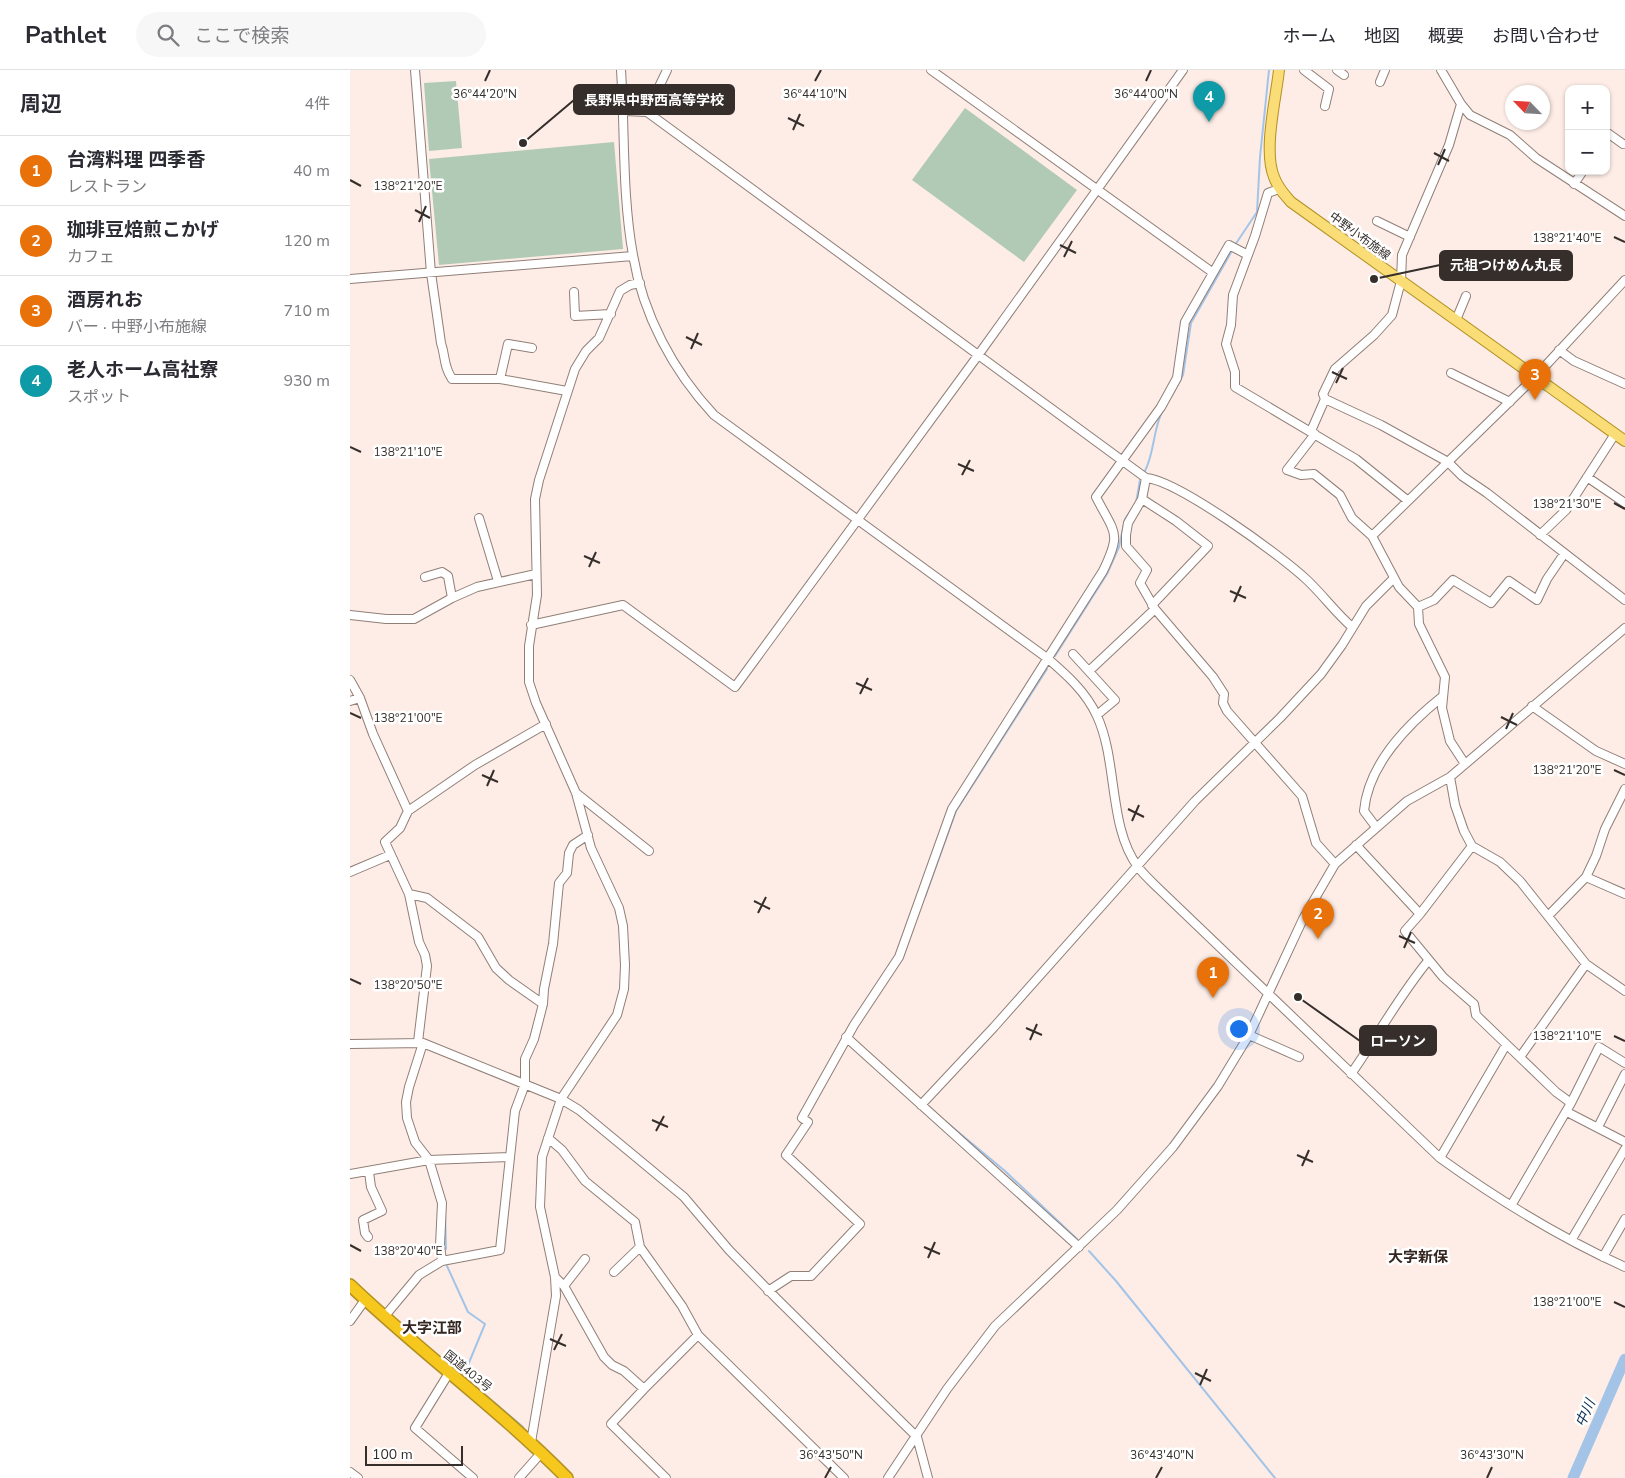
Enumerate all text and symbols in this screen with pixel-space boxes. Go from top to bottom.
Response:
search box [136,12,486,57]
text: Pathlet [25,19,106,51]
icon: search [154,21,182,49]
text: ここで検索 [194,23,289,49]
text: ホーム [1283,24,1336,48]
text: 地図 [1364,24,1400,48]
text: 概要 [1428,24,1464,48]
text: お問い合わせ [1492,24,1600,48]
pin: 4 [1193,81,1225,122]
callout: 長野県中野西高等学校 [574,85,734,114]
north arrow [1505,85,1550,130]
map controls [1565,85,1610,175]
button: + [1565,85,1610,130]
text: 36°44'20"N [453,86,517,102]
text: 36°44'10"N [783,86,847,102]
text: 36°44'00"N [1114,86,1178,102]
text: 周辺 [20,90,62,118]
text: 長野県中野西高等学校 [584,91,724,110]
text: 4件 [304,93,330,115]
button: − [1565,130,1610,175]
text: 台湾料理 四季香 [67,147,205,173]
text: 1 [31,160,41,182]
text: 40 m [293,160,330,182]
text: レストラン [67,176,147,198]
text: 138°21'20"E [373,178,443,194]
street label: 中野小布施線 [1326,208,1394,264]
text: 珈琲豆焙煎こかげ [67,217,219,243]
text: 2 [31,230,41,252]
text: 120 m [283,230,330,252]
text: 138°21'40"E [1532,230,1602,246]
text: カフェ [67,246,115,268]
callout: 元祖つけめん丸長 [1440,251,1572,280]
text: 元祖つけめん丸長 [1450,256,1562,275]
text: 酒房れお [67,287,143,313]
text: 3 [31,300,41,322]
text: 710 m [283,300,330,322]
text: バー · 中野小布施線 [67,316,207,338]
text: 老人ホーム高社寮 [67,357,218,383]
pin: 3 [1519,359,1551,400]
text: 4 [31,370,41,392]
text: 930 m [283,370,330,392]
text: スポット [67,386,131,408]
text: 138°21'10"E [373,444,443,460]
text: 138°21'30"E [1532,496,1602,512]
text: 138°21'00"E [373,710,443,726]
text: 138°21'20"E [1532,762,1602,778]
pin: 2 [1302,898,1334,939]
pin: 1 [1197,957,1229,998]
text: 138°20'50"E [373,977,443,993]
your location [1226,1016,1252,1042]
callout: ローソン [1360,1026,1436,1055]
text: 138°21'10"E [1532,1028,1602,1044]
text: ローソン [1370,1032,1426,1051]
text: 138°20'40"E [373,1243,443,1259]
district label: 大字新保 [1388,1247,1449,1267]
text: 138°21'00"E [1532,1294,1602,1310]
district label: 大字江部 [402,1318,462,1338]
street label: 国道403号 [441,1347,495,1395]
water label: 中川 [1571,1395,1601,1430]
scale bar [365,1443,462,1466]
text: 100 m [372,1445,413,1464]
text: 36°43'50"N [799,1447,863,1463]
text: 36°43'40"N [1130,1447,1194,1463]
text: 36°43'30"N [1460,1447,1524,1463]

